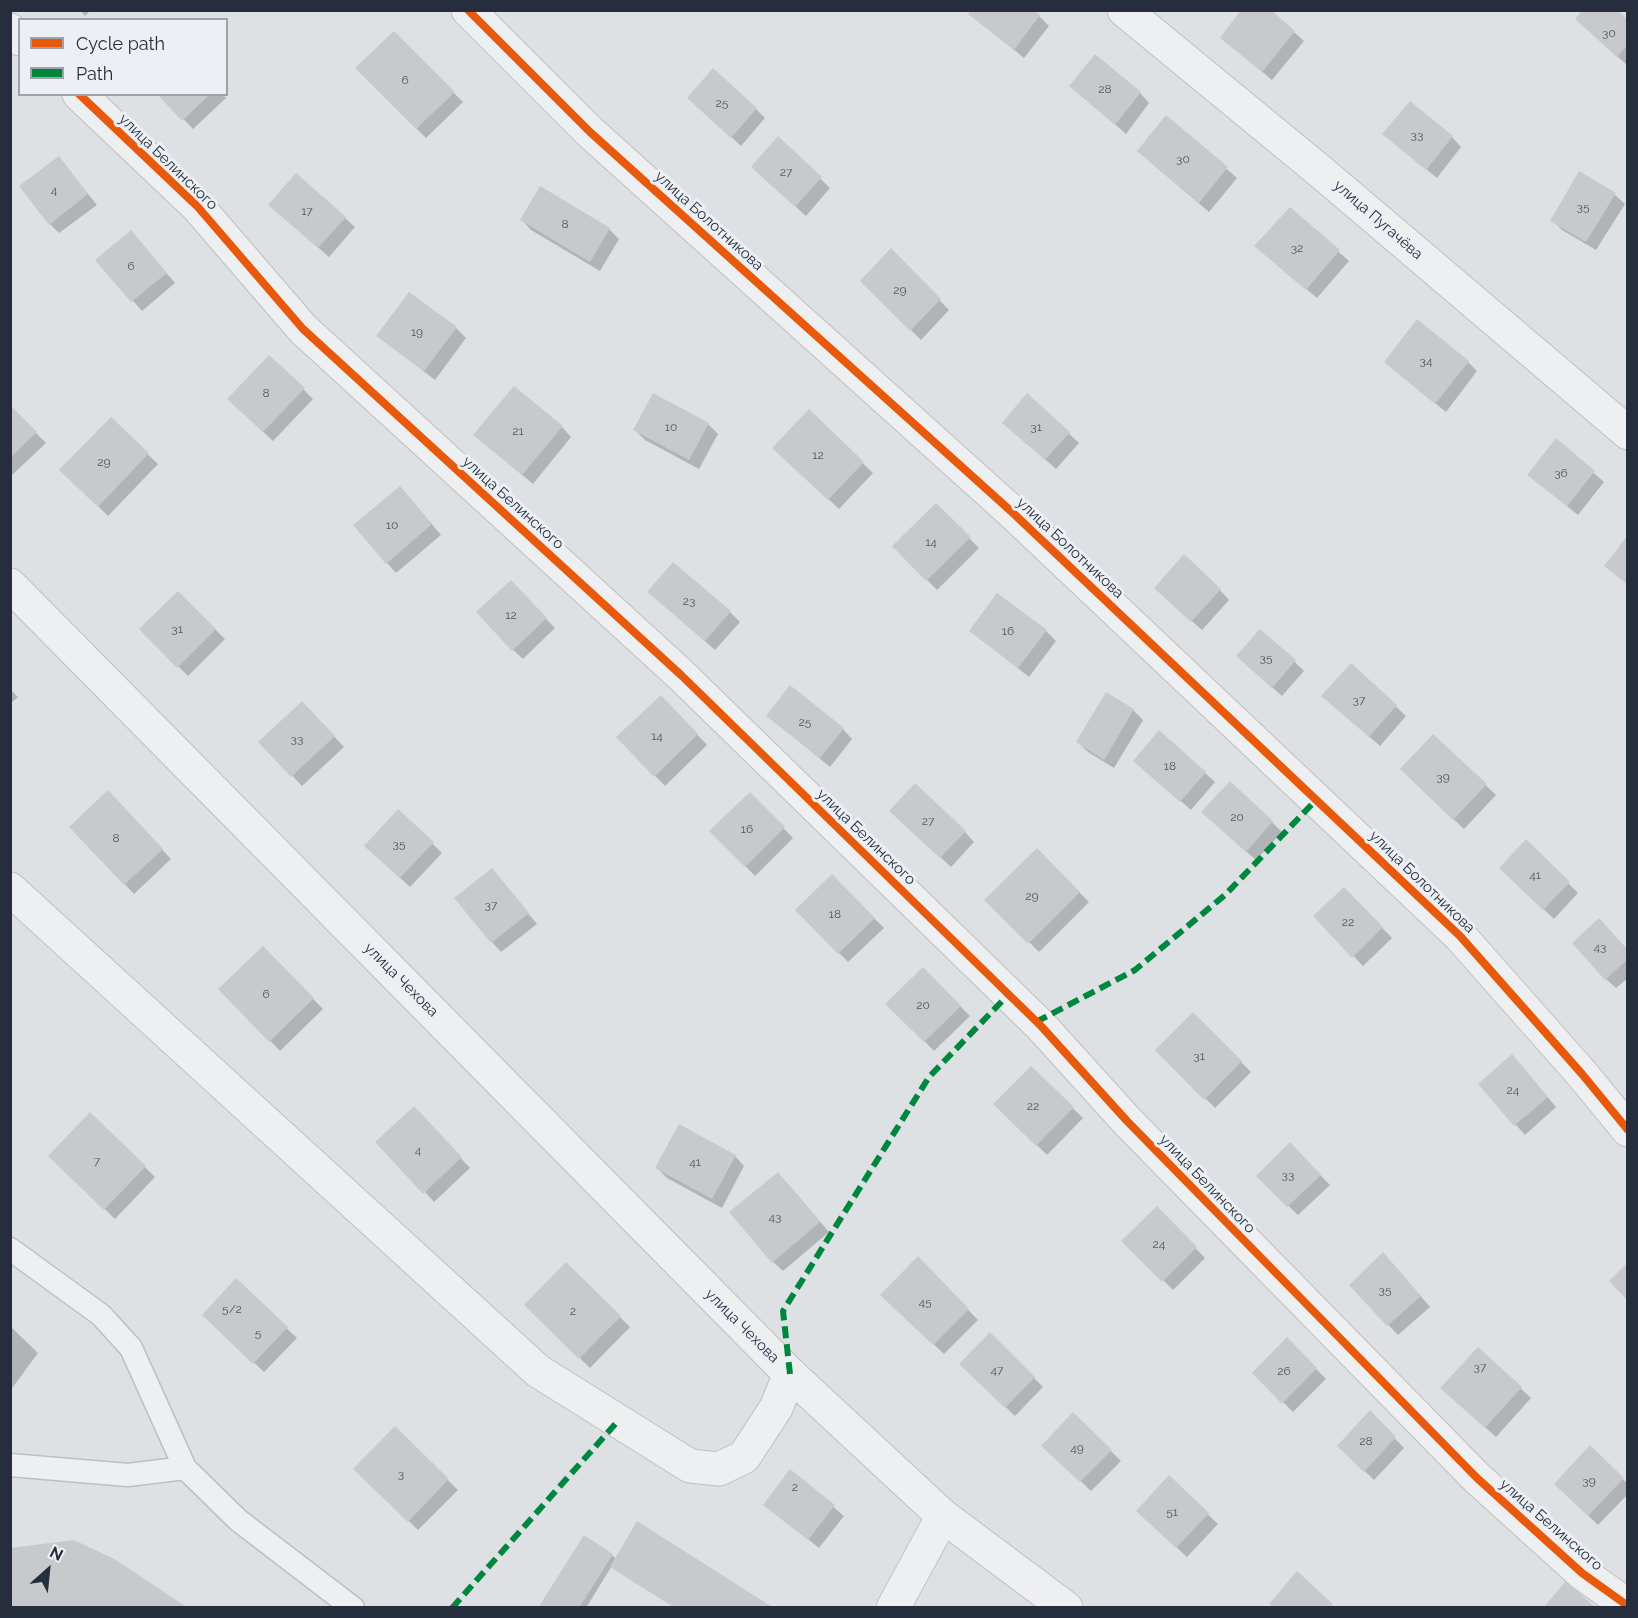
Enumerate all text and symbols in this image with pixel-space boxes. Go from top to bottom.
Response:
legend [18,18,228,96]
house number: 30 [1602,26,1616,40]
text: Cycle path [76,33,165,54]
text: Path [76,63,113,84]
house number: 6 [401,73,409,87]
house number: 28 [1098,82,1112,96]
house number: 25 [716,96,728,110]
street label: улица Белинского [115,110,221,214]
house number: 33 [1411,128,1423,142]
house number: 30 [1176,152,1190,166]
house number: 27 [780,165,792,179]
street label: улица Болотникова [651,168,767,274]
street label: улица Пугачёва [1330,176,1426,264]
house number: 4 [51,183,57,197]
house number: 35 [1577,200,1589,214]
house number: 17 [301,204,313,218]
house number: 8 [561,217,569,231]
house number: 32 [1291,241,1303,255]
house number: 6 [127,259,135,273]
house number: 29 [893,283,907,297]
house number: 19 [411,325,423,339]
house number: 34 [1420,354,1432,368]
house number: 8 [262,386,270,400]
house number: 10 [665,420,677,434]
house number: 31 [1030,420,1042,434]
house number: 21 [512,424,524,438]
house number: 12 [812,448,824,462]
street label: улица Белинского [458,453,568,553]
house number: 29 [97,455,111,469]
house number: 36 [1554,466,1568,480]
street label: улица Болотникова [1013,494,1127,602]
house number: 10 [386,518,398,532]
house number: 14 [925,535,937,549]
house number: 23 [683,594,695,608]
house number: 12 [505,608,517,622]
house number: 31 [171,622,183,636]
house number: 16 [1002,624,1014,638]
house number: 35 [1260,651,1272,665]
house number: 37 [1353,693,1365,707]
house number: 25 [799,715,811,729]
house number: 14 [651,729,663,743]
house number: 33 [291,732,303,746]
house number: 18 [1164,759,1176,773]
house number: 39 [1436,770,1450,784]
street label: улица Белинского [813,785,919,889]
house number: 20 [1230,810,1244,824]
house number: 27 [922,814,934,828]
house number: 16 [741,822,753,836]
street label: улица Болотникова [1365,827,1479,937]
house number: 8 [112,831,120,845]
house number: 35 [393,837,405,851]
house number: 41 [1529,868,1541,882]
house number: 29 [1025,889,1039,903]
house number: 37 [485,898,497,912]
house number: 18 [829,907,841,921]
house number: 22 [1342,915,1354,929]
street label: улица Чехова [360,939,442,1021]
house number: 43 [1594,940,1606,954]
house number: 6 [262,987,270,1001]
house number: 20 [916,998,930,1012]
house number: 31 [1193,1049,1205,1063]
house number: 24 [1507,1083,1519,1097]
house number: 22 [1027,1099,1039,1113]
street label: улица Белинского [1155,1131,1259,1237]
house number: 4 [415,1143,421,1157]
house number: 7 [94,1154,100,1168]
house number: 41 [689,1155,701,1169]
house number: 33 [1282,1168,1294,1182]
house number: 43 [769,1210,781,1224]
house number: 24 [1153,1237,1165,1251]
house number: 35 [1379,1283,1391,1297]
street label: улица Чехова [701,1285,783,1367]
house number: 45 [918,1295,932,1309]
house number: 5/2 [222,1302,242,1316]
house number: 2 [570,1304,576,1318]
house number: 5 [255,1326,261,1340]
house number: 37 [1474,1360,1486,1374]
house number: 47 [991,1363,1003,1377]
house number: 26 [1277,1364,1291,1378]
house number: 28 [1359,1434,1373,1448]
house number: 49 [1070,1441,1084,1455]
house number: 3 [398,1467,404,1481]
house number: 39 [1582,1474,1596,1488]
street label: улица Белинского [1496,1475,1606,1575]
house number: 2 [792,1480,798,1494]
house number: 51 [1166,1505,1178,1519]
north arrow [18,1540,78,1600]
text: N [47,1542,66,1565]

